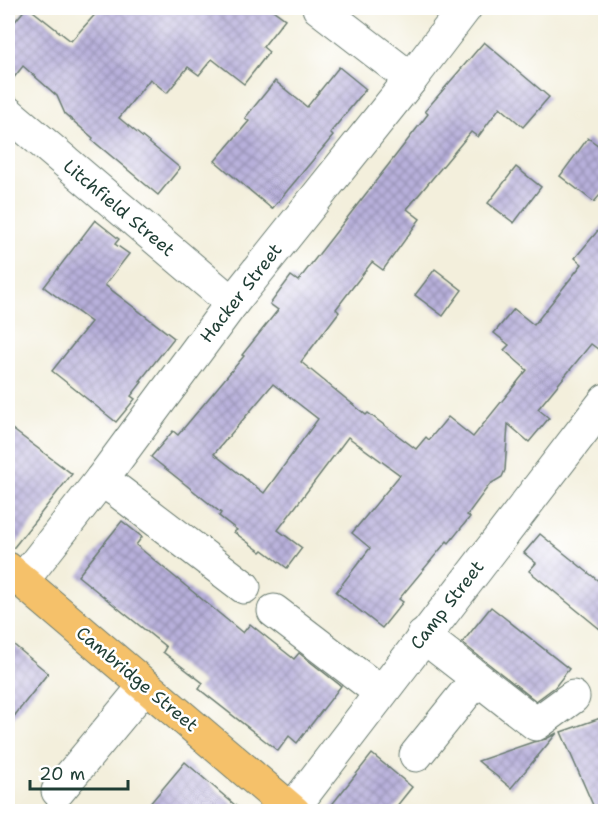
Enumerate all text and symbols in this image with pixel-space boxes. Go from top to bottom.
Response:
street label: Litchfield Street [58,154,180,262]
street label: Hacker Street [195,238,287,348]
street label: Camp Street [405,555,489,654]
street label: Cambridge Street [71,621,203,737]
scale bar [30,753,128,791]
text: 20 m [39,762,85,786]

